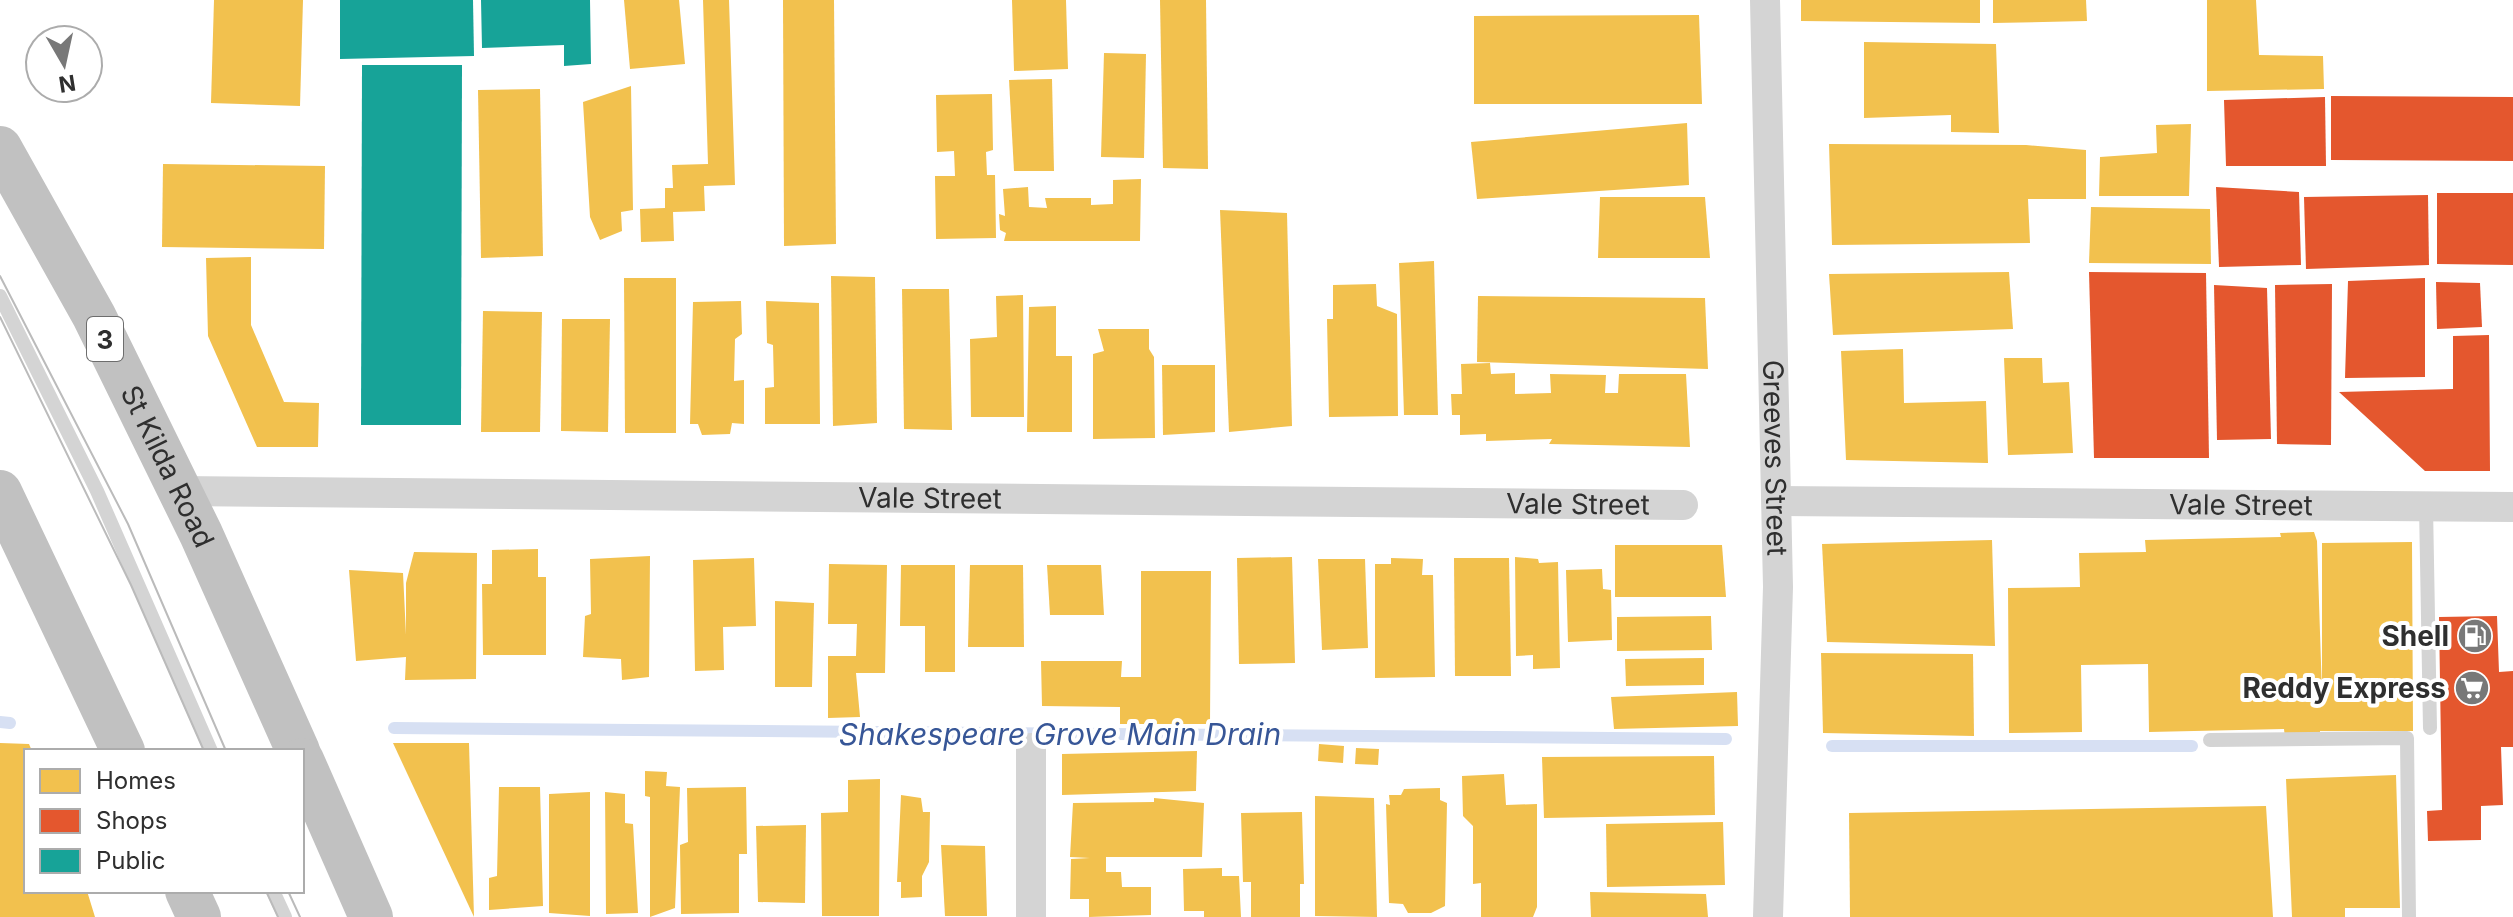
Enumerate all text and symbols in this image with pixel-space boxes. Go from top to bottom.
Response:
north arrow [24,24,104,104]
text: N [57,70,77,98]
road number: 3 [87,317,123,361]
street label: Greeves Street [1756,359,1794,556]
street label: St Kilda Road [114,380,222,553]
street label: Vale Street [858,480,1002,516]
street label: Vale Street [1506,486,1650,522]
street label: Vale Street [2169,487,2313,522]
fuel station icon: Shell [2456,617,2494,655]
place label: Shell [2381,619,2449,653]
supermarket icon: Reddy Express [2453,669,2491,707]
place label: Reddy Express [2243,671,2446,705]
water label: Shakespeare Grove Main Drain [839,716,1281,752]
legend [24,749,304,893]
text: Homes [96,766,176,795]
text: Shops [96,806,167,835]
text: Public [96,846,166,875]

